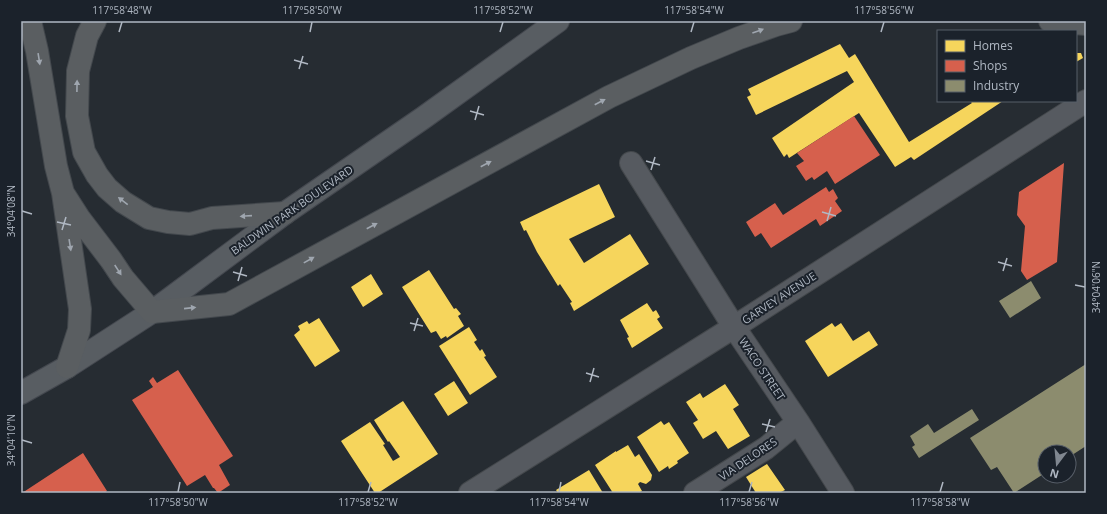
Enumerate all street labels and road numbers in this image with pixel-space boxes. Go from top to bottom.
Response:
street label: BALDWIN PARK BOULEVARD [228,162,356,258]
street label: GARVEY AVENUE [739,268,819,327]
street label: WACO STREET [736,334,789,403]
street label: VIA DELORES [716,434,780,483]

